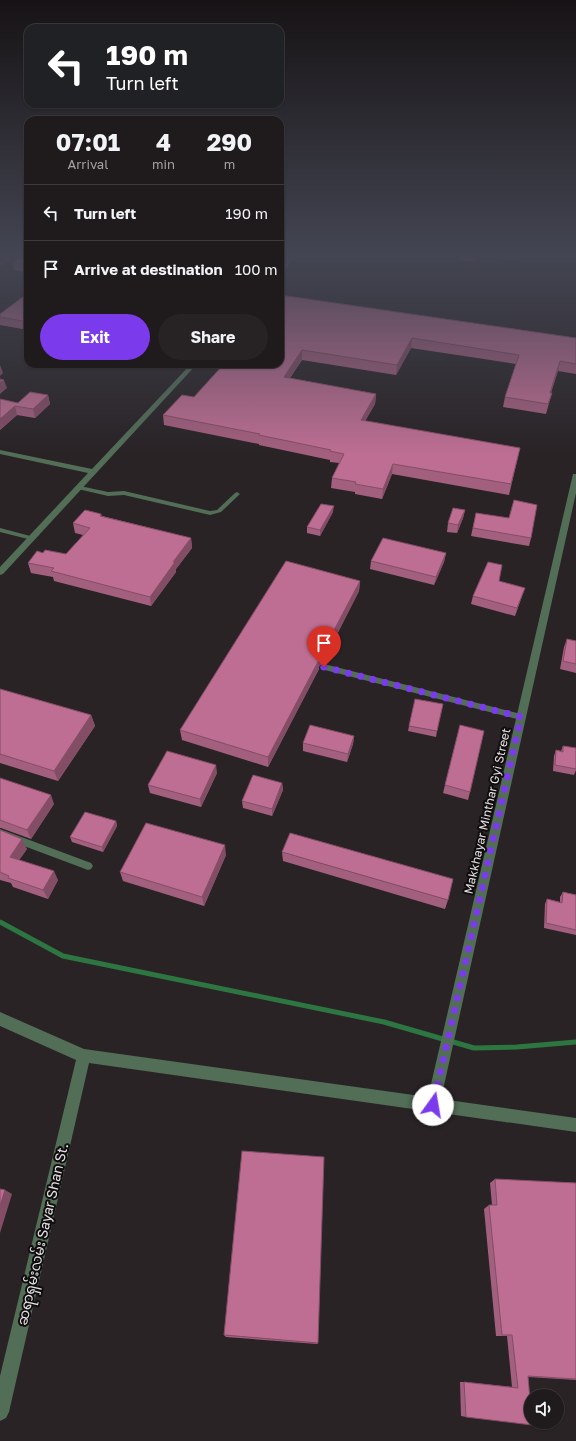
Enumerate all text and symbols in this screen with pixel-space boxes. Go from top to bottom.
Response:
text: 190 m [106,38,188,71]
icon: left [40,40,92,92]
text: Turn left [106,72,179,94]
text: 07:01 [56,127,120,156]
text: 4 [156,127,171,156]
text: 290 [207,127,252,156]
text: Arrival [68,156,108,172]
text: min [152,156,175,172]
text: m [224,156,235,172]
icon: left [40,202,62,224]
text: Turn left [74,204,136,222]
text: 190 m [225,204,268,222]
icon: arrive [40,258,62,280]
text: Arrive at destination [74,260,223,278]
text: 100 m [235,260,278,278]
button: Exit [40,314,150,360]
button: Share [158,314,268,360]
pin [307,626,341,667]
icon: arrive [313,632,335,654]
street label: Makkhayar Minthar Gyi Street [461,726,513,895]
position arrow [412,1084,454,1126]
street label: ဆရာရှမ်းလမ်း Sayar Shan St. [12,1141,75,1328]
map controls [524,1389,564,1429]
button: sound [524,1389,564,1429]

